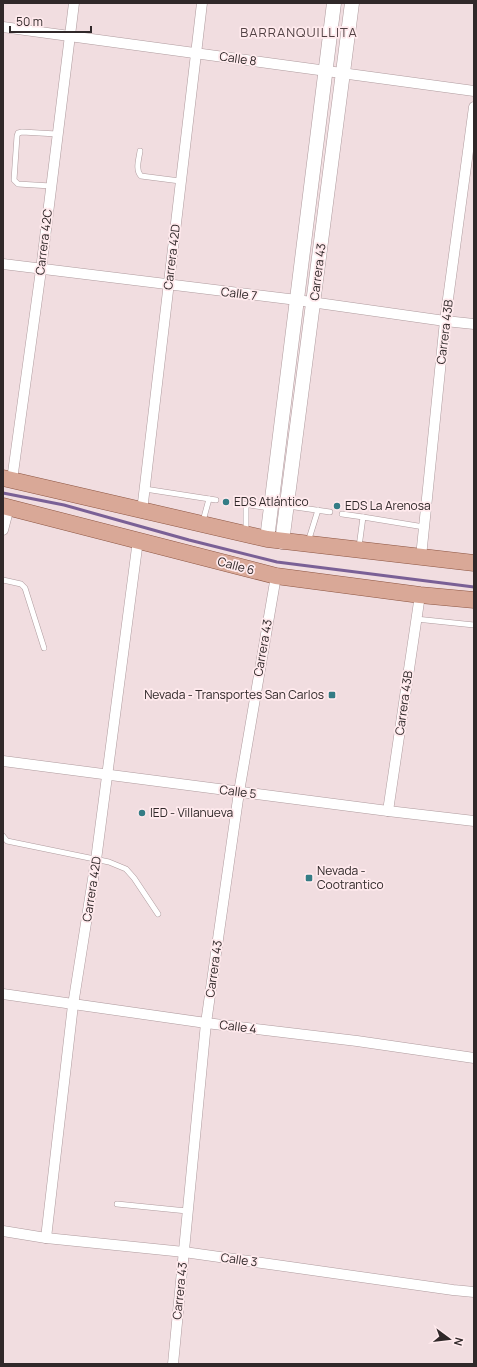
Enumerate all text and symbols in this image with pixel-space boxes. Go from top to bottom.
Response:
scale bar [10,8,91,34]
text: 50 m [16,13,43,30]
district label: BARRANQUILLITA [240,23,358,41]
street label: Calle 8 [218,47,258,70]
street label: Carrera 42C [31,208,56,276]
street label: Carrera 42D [159,223,184,291]
street label: Carrera 43 [306,242,329,302]
street label: Calle 7 [220,283,258,304]
street label: Carrera 43B [432,299,457,365]
place label: EDS Atlántico [234,493,309,510]
marker: EDS Atlántico [221,497,231,507]
place label: EDS La Arenosa [345,497,431,514]
marker: EDS La Arenosa [332,501,342,511]
street label: Calle 6 [216,552,257,579]
street label: Carrera 43 [249,618,276,678]
street label: Carrera 43B [391,670,416,736]
place label: Nevada - Transportes San Carlos [144,686,324,703]
marker: Nevada - Transportes San Carlos [327,690,337,700]
street label: Calle 5 [219,781,258,802]
place label: IED - Villanueva [150,804,233,821]
marker: IED - Villanueva [137,808,147,818]
street label: Carrera 42D [78,855,105,923]
place label: Nevada - Cootrantico [317,862,384,893]
marker: Nevada - Cootrantico [304,873,314,883]
street label: Carrera 43 [201,939,226,999]
street label: Calle 4 [218,1016,258,1037]
street label: Calle 3 [220,1249,259,1270]
street label: Carrera 43 [168,1261,191,1321]
north arrow [429,1319,469,1359]
text: N [451,1336,467,1348]

